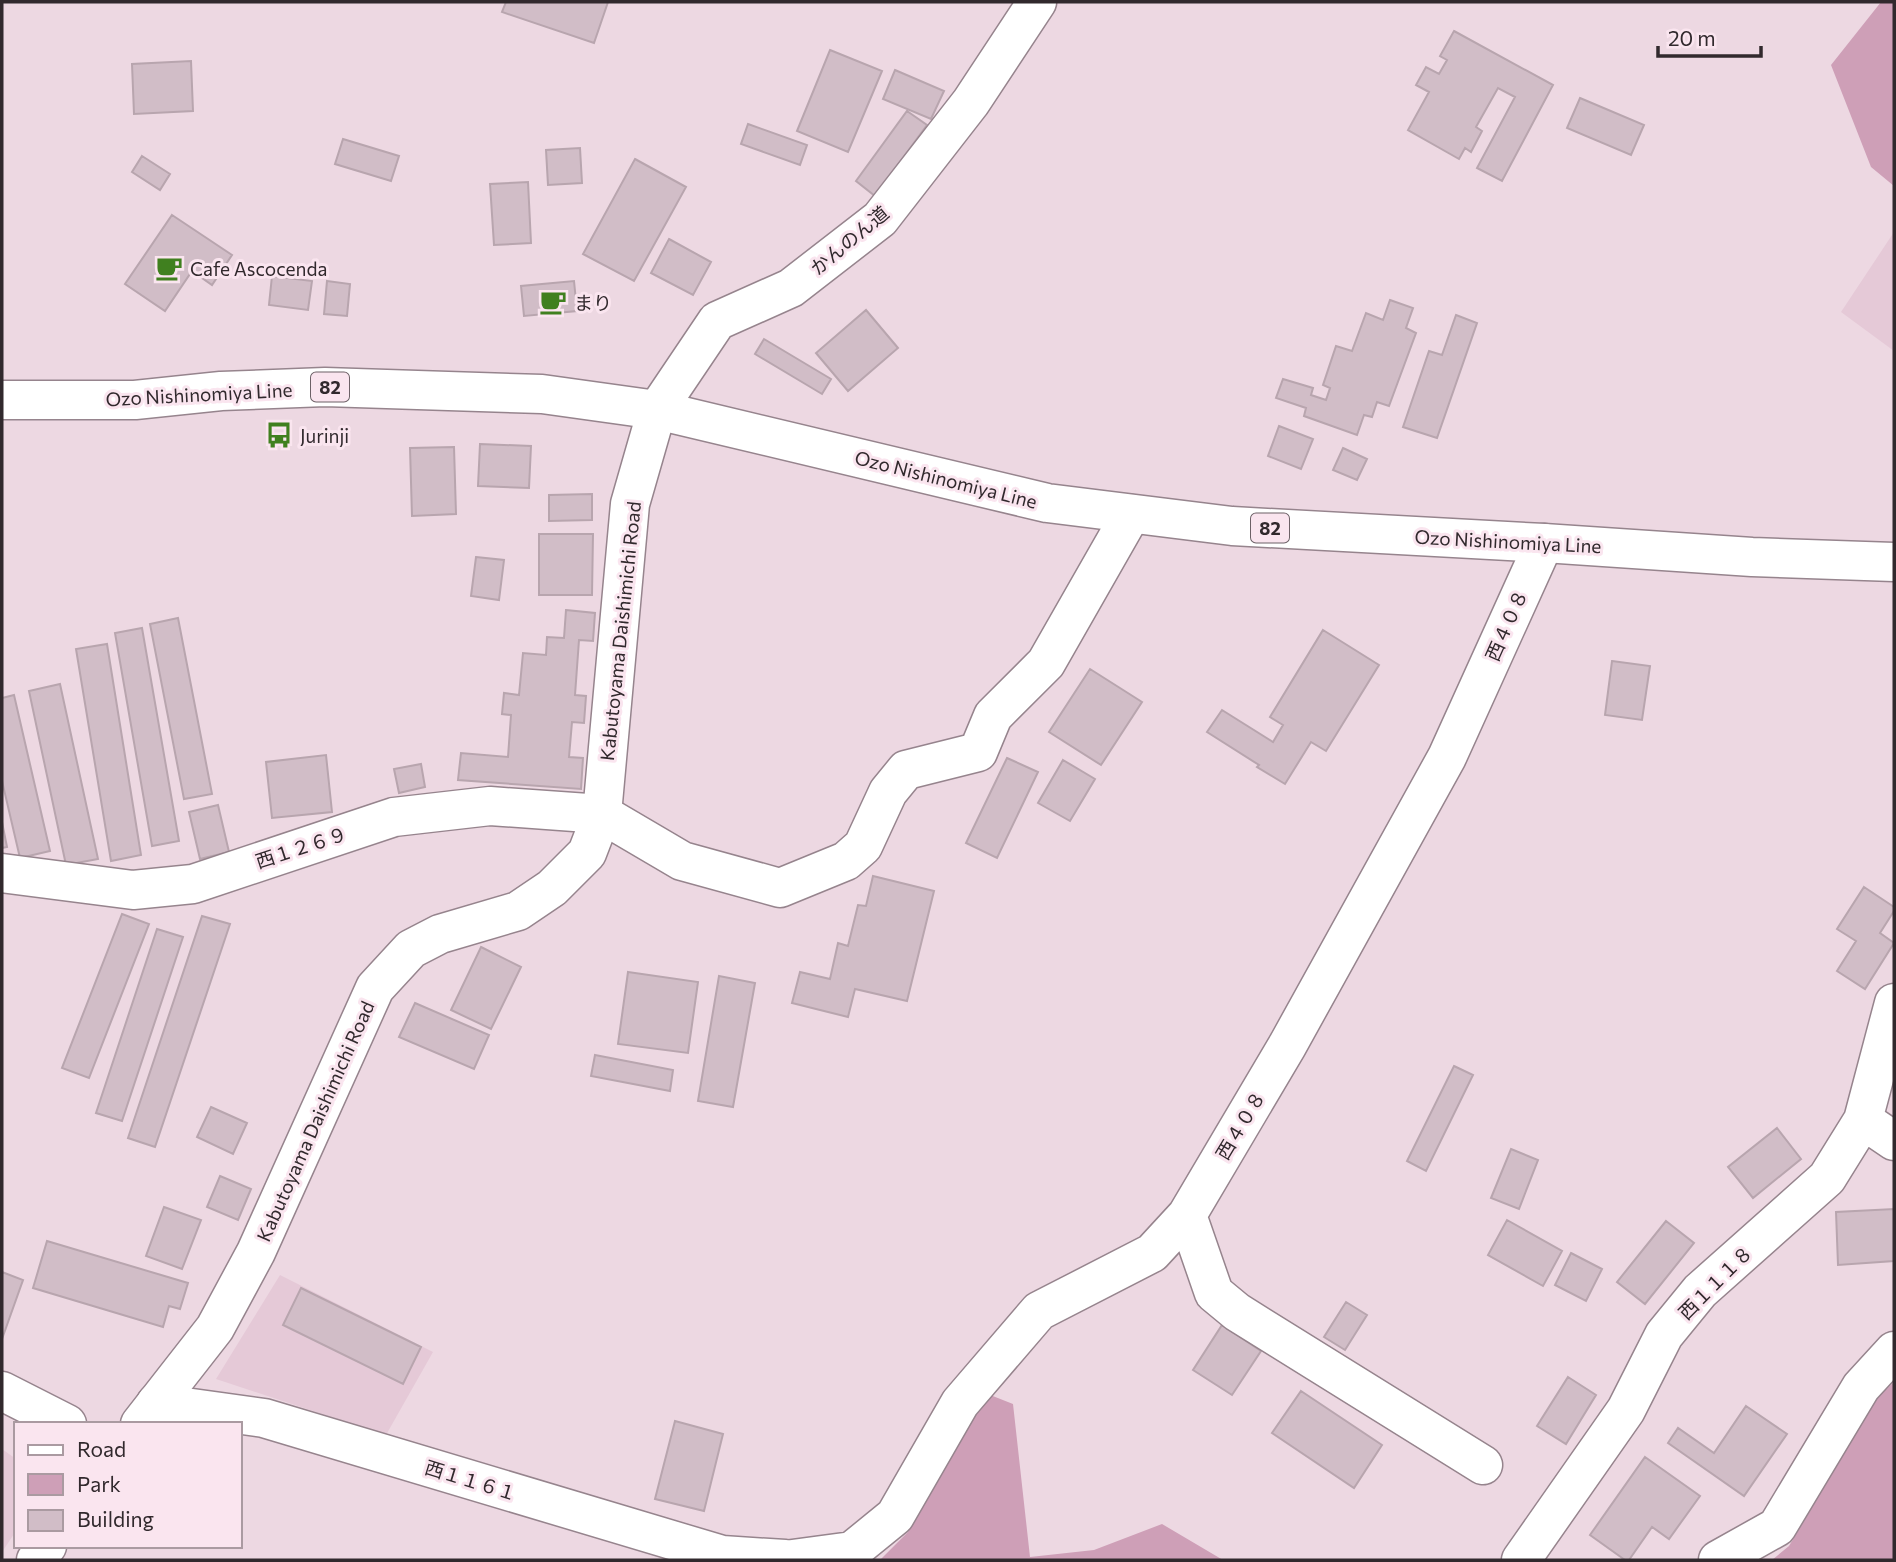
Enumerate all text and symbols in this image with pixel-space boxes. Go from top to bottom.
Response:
scale bar [1658,14,1761,58]
text: 20 m [1668,25,1716,50]
street label: かんのん道 [805,201,893,279]
cafe icon: Cafe Ascocenda [154,253,184,283]
place label: Cafe Ascocenda [190,257,327,280]
cafe icon: まり [538,287,568,317]
place label: まり [574,291,612,314]
road number: 82 [311,372,349,402]
street label: Ozo Nishinomiya Line [105,378,293,410]
bus stop icon: Jurinji [264,420,294,450]
place label: Jurinji [300,424,349,447]
street label: Ozo Nishinomiya Line [852,445,1040,513]
street label: Kabutoyama Daishimichi Road [595,500,645,762]
road number: 82 [1251,514,1289,542]
street label: Ozo Nishinomiya Line [1414,525,1602,557]
street label: 西４０８ [1480,586,1532,664]
street label: 西１２６９ [252,821,350,873]
street label: Kabutoyama Daishimichi Road [251,997,379,1245]
street label: 西４０８ [1211,1086,1269,1164]
street label: 西１１１８ [1673,1240,1757,1324]
legend [14,1422,242,1548]
text: Road [77,1436,126,1461]
street label: 西１１６１ [422,1455,520,1505]
text: Park [77,1471,121,1496]
text: Building [77,1506,154,1531]

